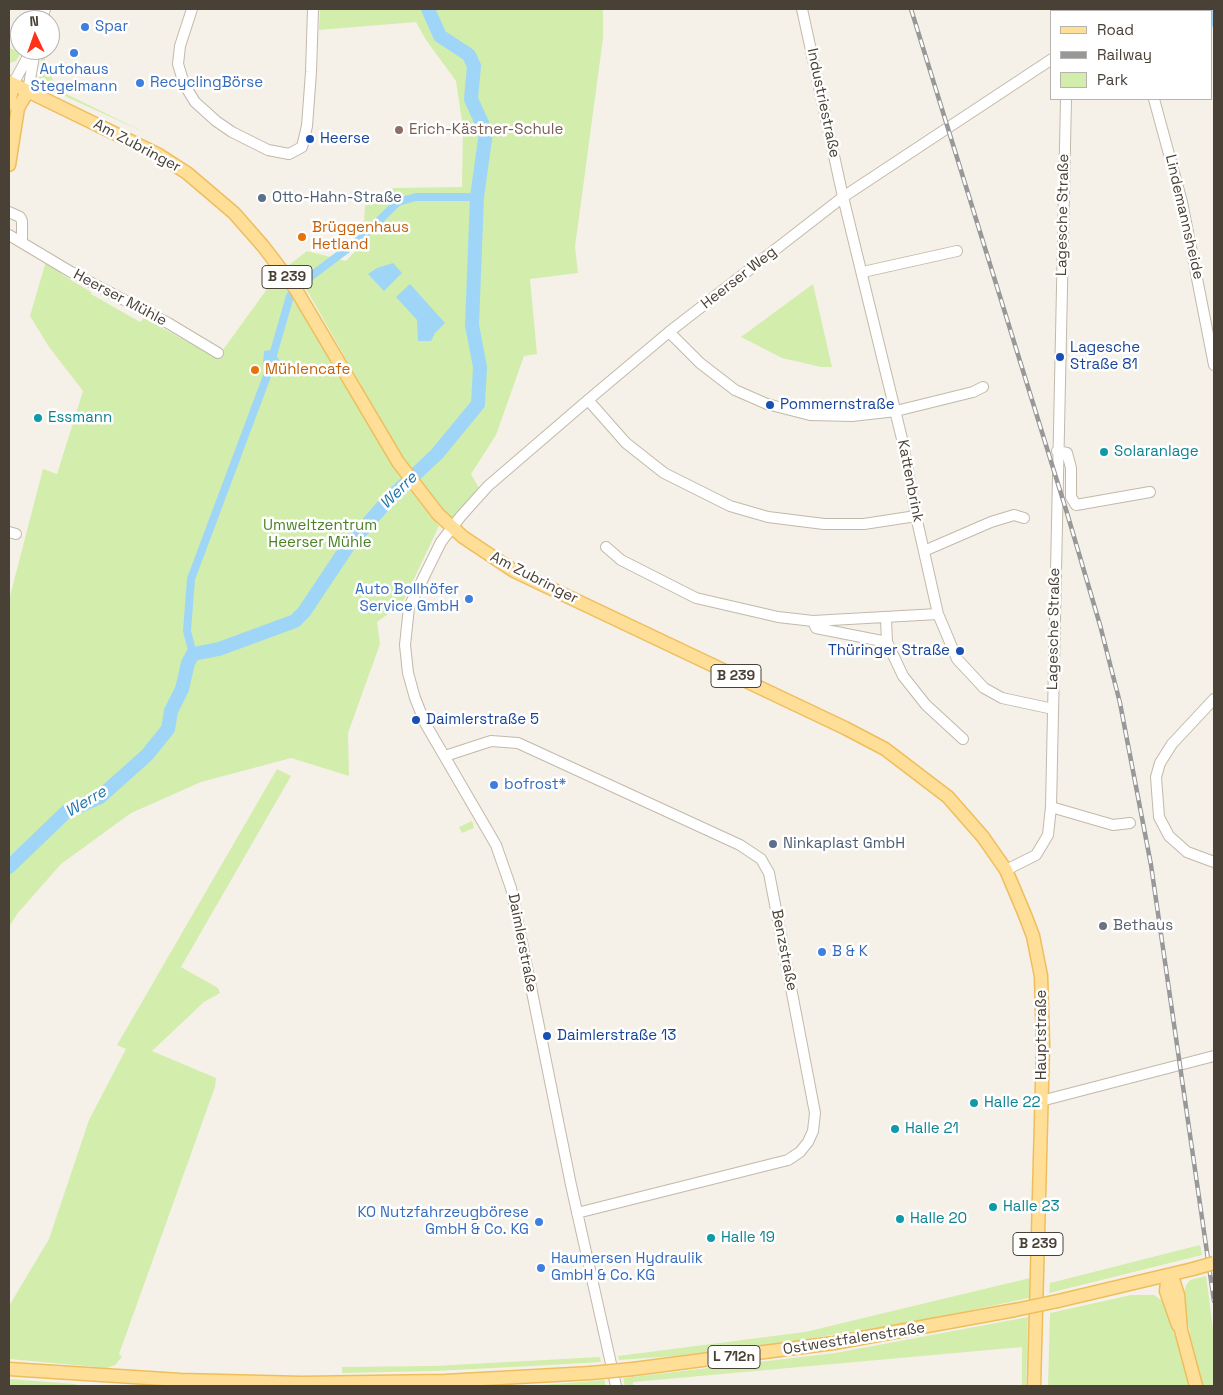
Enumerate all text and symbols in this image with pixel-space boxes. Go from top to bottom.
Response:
north arrow [10,10,60,60]
legend [1050,10,1213,100]
text: N [29,12,39,30]
place label: Spar [95,18,128,36]
text: Road [1097,20,1134,39]
marker: Spar [79,21,91,33]
text: Railway [1097,45,1152,64]
marker: Autohaus Stegelmann [68,47,80,59]
street label: Industriestraße [803,47,843,159]
place label: Autohaus Stegelmann [31,61,117,96]
text: Park [1097,70,1128,89]
place label: RecyclingBörse [150,74,263,92]
marker: RecyclingBörse [134,77,146,89]
street label: Am Zubringer [90,115,184,177]
place label: Erich-Kästner-Schule [409,121,563,139]
marker: Erich-Kästner-Schule [393,124,405,136]
place label: Heerse [320,130,370,148]
marker: Heerse [304,133,316,145]
street label: Lindemannsheide [1161,153,1207,281]
street label: Lagesche Straße [1053,154,1073,276]
place label: Otto-Hahn-Straße [272,189,402,207]
marker: Otto-Hahn-Straße [256,192,268,204]
place label: Brüggenhaus Hetland [312,219,409,254]
marker: Brüggenhaus Hetland [296,231,308,243]
street label: Heerser Weg [698,243,780,313]
street label: Heerser Mühle [70,266,170,330]
road number: B 239 [262,266,312,288]
place label: Lagesche Straße 81 [1070,339,1140,374]
marker: Lagesche Straße 81 [1054,351,1066,363]
place label: Mühlencafe [265,361,350,379]
marker: Mühlencafe [249,364,261,376]
place label: Pommernstraße [780,396,895,414]
marker: Pommernstraße [764,399,776,411]
place label: Essmann [48,409,112,427]
marker: Essmann [32,412,44,424]
street label: Kattenbrink [893,438,927,524]
place label: Solaranlage [1114,443,1199,461]
marker: Solaranlage [1098,446,1110,458]
water label: Werre [376,468,422,514]
park label: Umweltzentrum Heerser Mühle [263,517,377,552]
street label: Am Zubringer [487,548,581,608]
street label: Lagesche Straße [1044,568,1064,690]
place label: Auto Bollhöfer Service GmbH [355,581,459,616]
marker: Auto Bollhöfer Service GmbH [463,593,475,605]
place label: Thüringer Straße [828,642,950,660]
marker: Thüringer Straße [954,645,966,657]
road number: B 239 [711,664,761,688]
place label: Daimlerstraße 5 [426,711,539,729]
marker: Daimlerstraße 5 [410,714,422,726]
place label: bofrost* [504,776,566,794]
marker: bofrost* [488,779,500,791]
water label: Werre [62,782,110,822]
place label: Ninkaplast GmbH [783,835,905,853]
marker: Ninkaplast GmbH [767,838,779,850]
street label: Daimlerstraße [504,892,540,994]
street label: Benzstraße [767,908,801,992]
place label: Bethaus [1113,917,1173,935]
marker: Bethaus [1097,920,1109,932]
place label: B & K [832,943,868,961]
marker: B & K [816,946,828,958]
street label: Hauptstraße [1033,990,1051,1080]
place label: Daimlerstraße 13 [557,1027,676,1045]
marker: Daimlerstraße 13 [541,1030,553,1042]
place label: Halle 22 [984,1094,1041,1112]
marker: Halle 22 [968,1097,980,1109]
place label: Halle 21 [905,1120,959,1138]
marker: Halle 21 [889,1123,901,1135]
place label: Halle 23 [1003,1198,1060,1216]
marker: Halle 23 [987,1201,999,1213]
place label: KO Nutzfahrzeugbörese GmbH & Co. KG [357,1204,529,1239]
place label: Halle 20 [910,1210,967,1228]
marker: Halle 20 [894,1213,906,1225]
marker: KO Nutzfahrzeugbörese GmbH & Co. KG [533,1216,545,1228]
place label: Halle 19 [721,1229,775,1247]
marker: Halle 19 [705,1232,717,1244]
road number: B 239 [1013,1232,1063,1256]
place label: Haumersen Hydraulik GmbH & Co. KG [551,1250,703,1285]
marker: Haumersen Hydraulik GmbH & Co. KG [535,1262,547,1274]
street label: Ostwestfalenstraße [782,1319,926,1359]
road number: L 712n [708,1345,760,1368]

